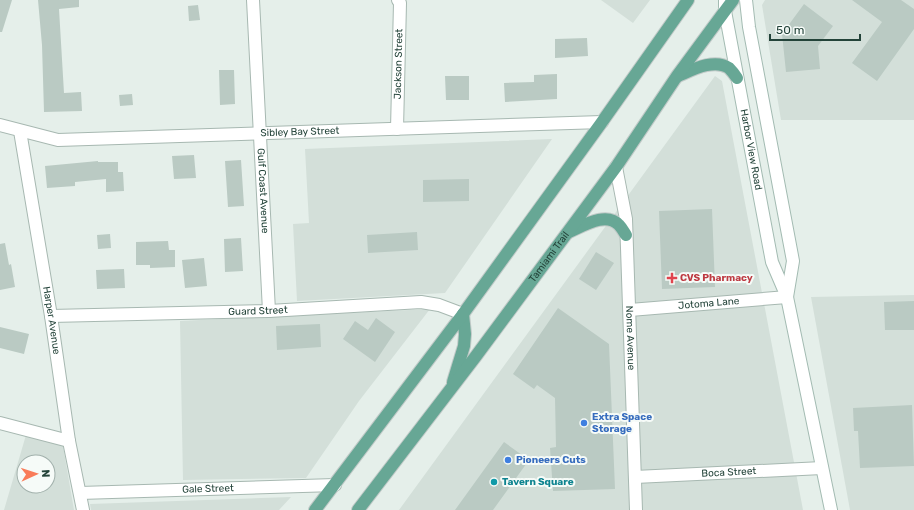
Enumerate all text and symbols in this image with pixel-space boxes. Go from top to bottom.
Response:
scale bar [770,16,860,42]
text: 50 m [776,23,804,37]
street label: Jackson Street [392,28,405,100]
street label: Harbor View Road [737,108,764,191]
street label: Sibley Bay Street [260,125,340,139]
street label: Gulf Coast Avenue [255,148,271,234]
street label: Tamiami Trail [527,230,572,285]
place label: CVS Pharmacy [680,272,753,284]
marker: CVS Pharmacy [667,273,677,283]
street label: Harper Avenue [40,285,63,356]
street label: Jotoma Lane [678,295,740,312]
street label: Guard Street [228,304,288,318]
street label: Nome Avenue [623,306,637,371]
place label: Extra Space Storage [592,411,652,435]
marker: Extra Space Storage [579,418,589,428]
north arrow [16,454,56,494]
place label: Pioneers Cuts [516,454,586,466]
marker: Pioneers Cuts [503,455,513,465]
street label: Boca Street [701,465,757,480]
text: N [39,469,52,478]
place label: Tavern Square [502,476,574,488]
marker: Tavern Square [489,477,499,487]
street label: Gale Street [182,482,234,496]

